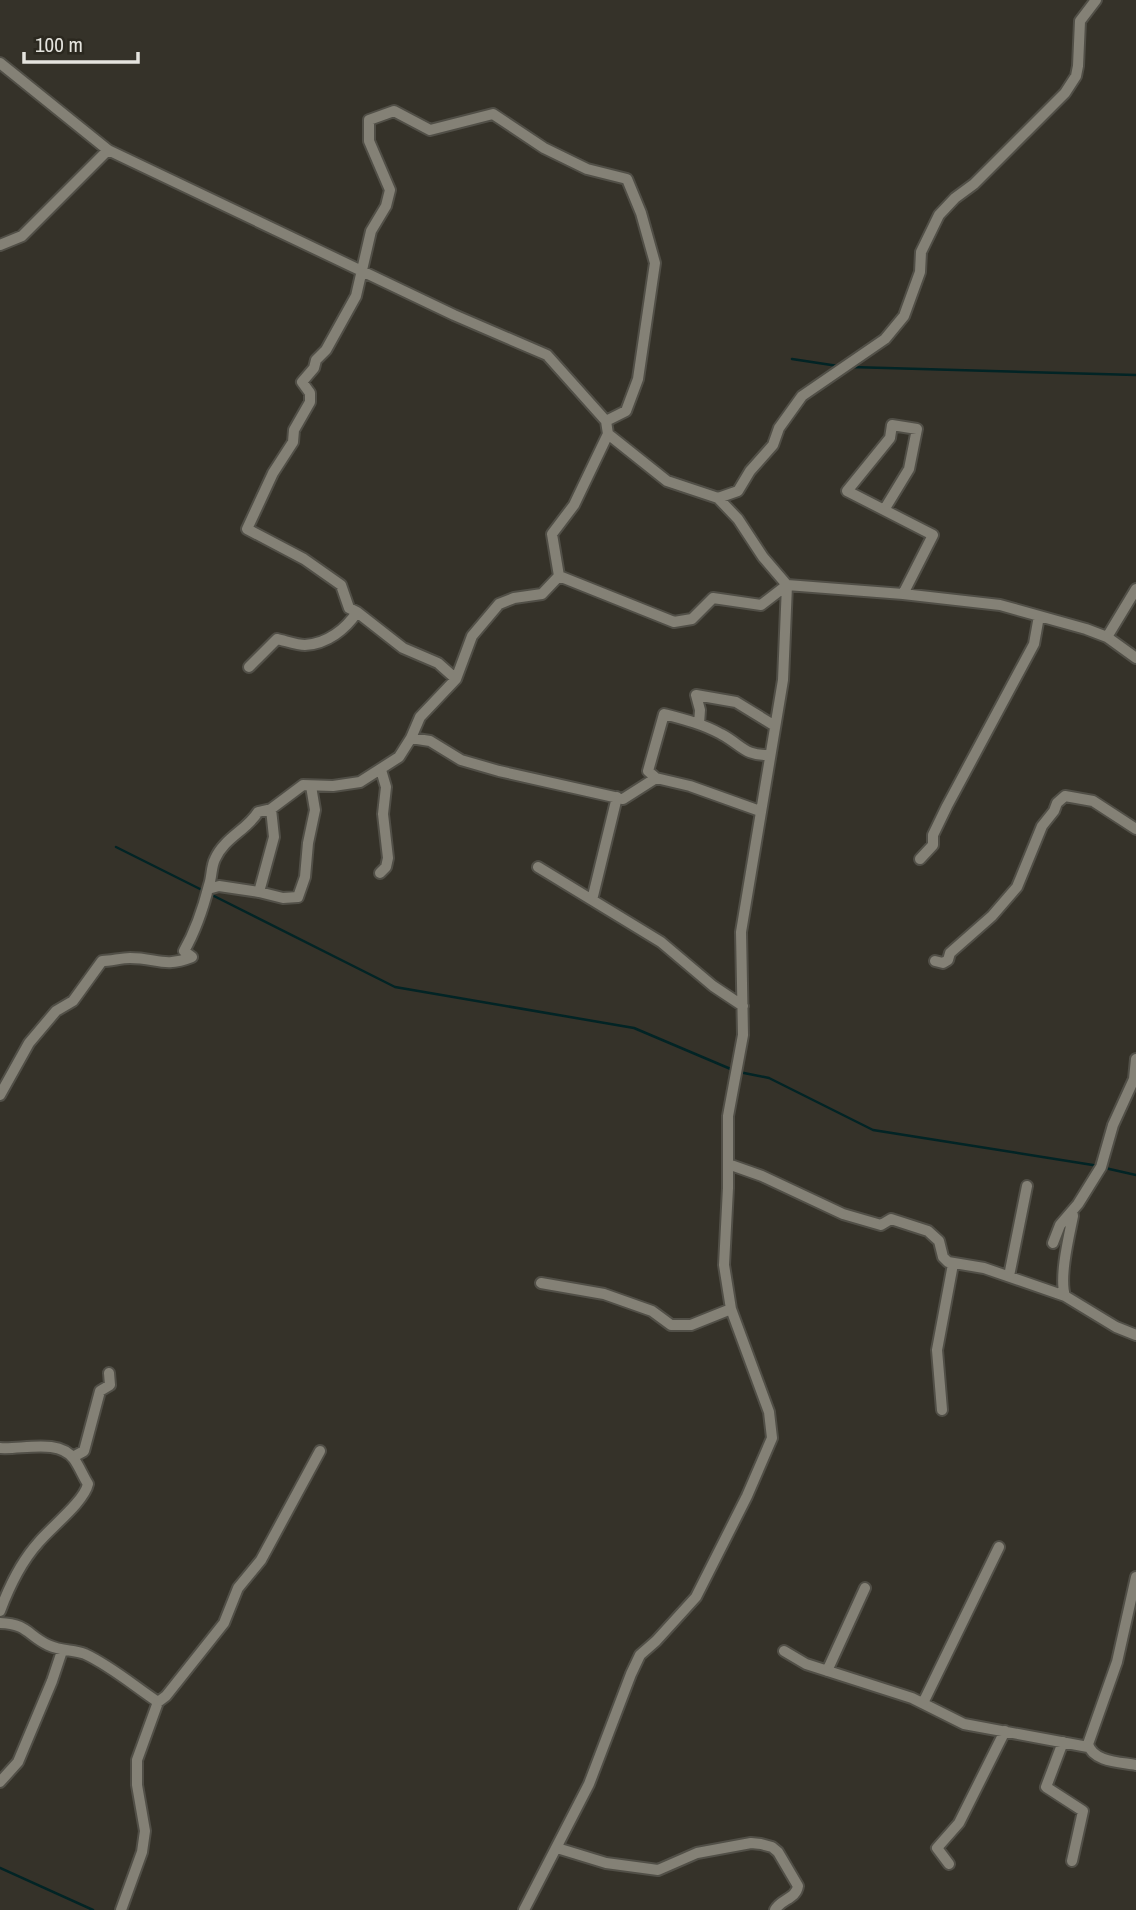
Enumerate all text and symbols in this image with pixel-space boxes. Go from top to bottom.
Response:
scale bar [24,21,138,65]
text: 100 m [35,30,83,59]

